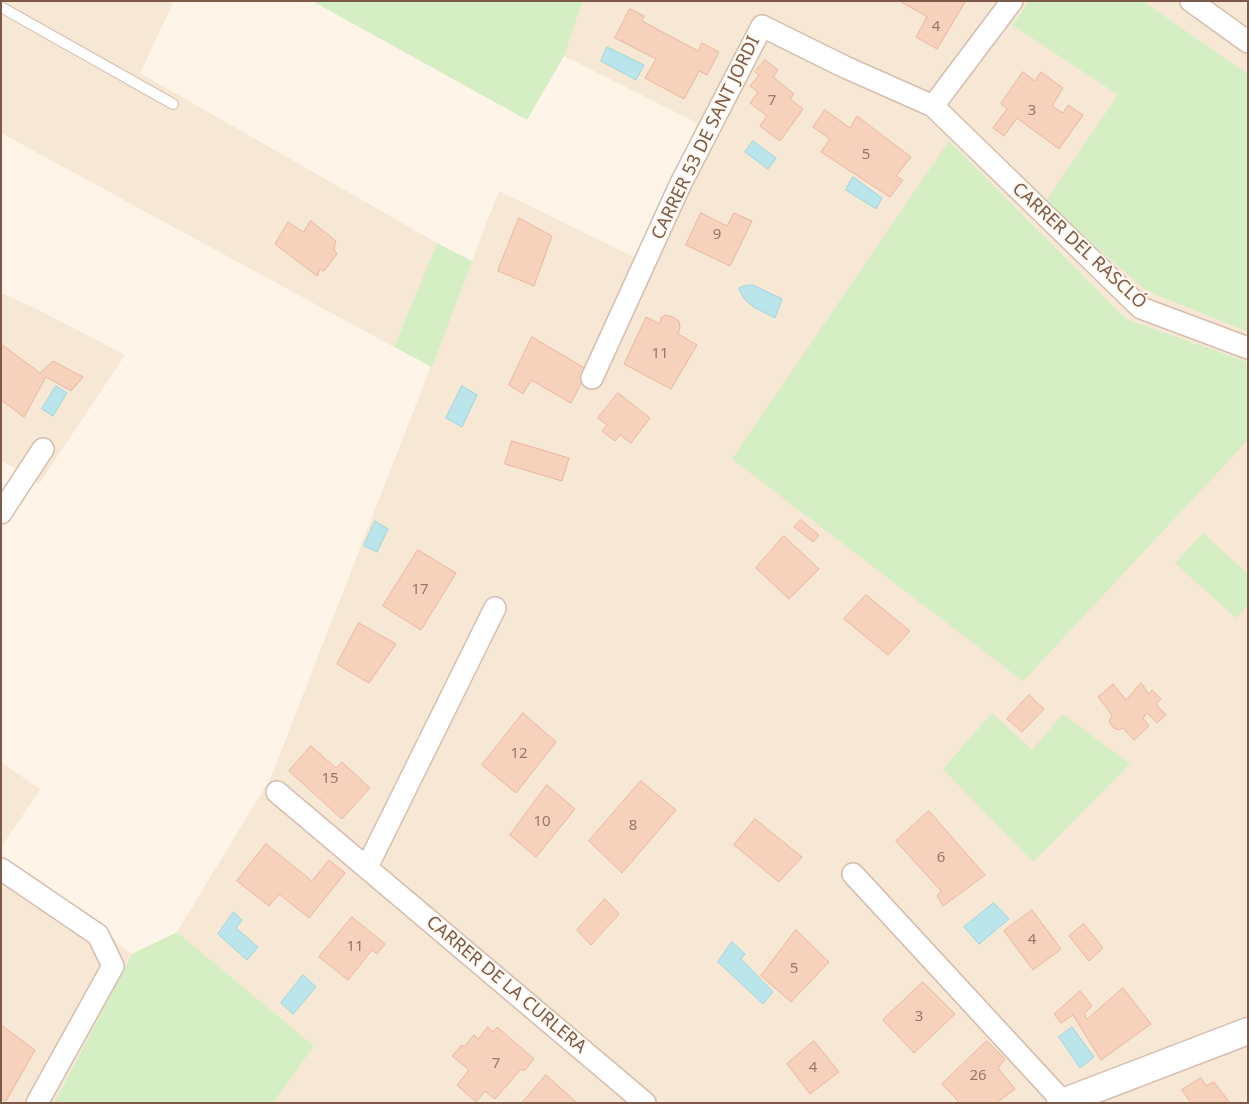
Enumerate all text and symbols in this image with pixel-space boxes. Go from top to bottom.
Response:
house number: 4 [932,18,940,36]
street label: CARRER 53 DE SANT JORDI [647,33,765,243]
house number: 7 [768,92,776,110]
house number: 3 [1028,102,1036,120]
house number: 5 [862,146,870,164]
street label: CARRER DEL RASCLÓ [1007,178,1151,314]
house number: 9 [713,226,721,244]
house number: 11 [651,345,669,363]
house number: 17 [411,581,429,599]
house number: 12 [510,745,528,763]
house number: 15 [321,770,339,788]
house number: 10 [533,813,551,831]
house number: 8 [629,817,637,835]
house number: 6 [937,849,945,867]
street label: CARRER DE LA CURLERA [422,912,590,1058]
house number: 4 [1028,931,1036,949]
house number: 11 [346,938,364,956]
house number: 5 [790,960,798,978]
house number: 3 [915,1008,923,1026]
house number: 7 [492,1055,500,1073]
house number: 4 [809,1059,817,1077]
house number: 26 [969,1067,987,1085]

